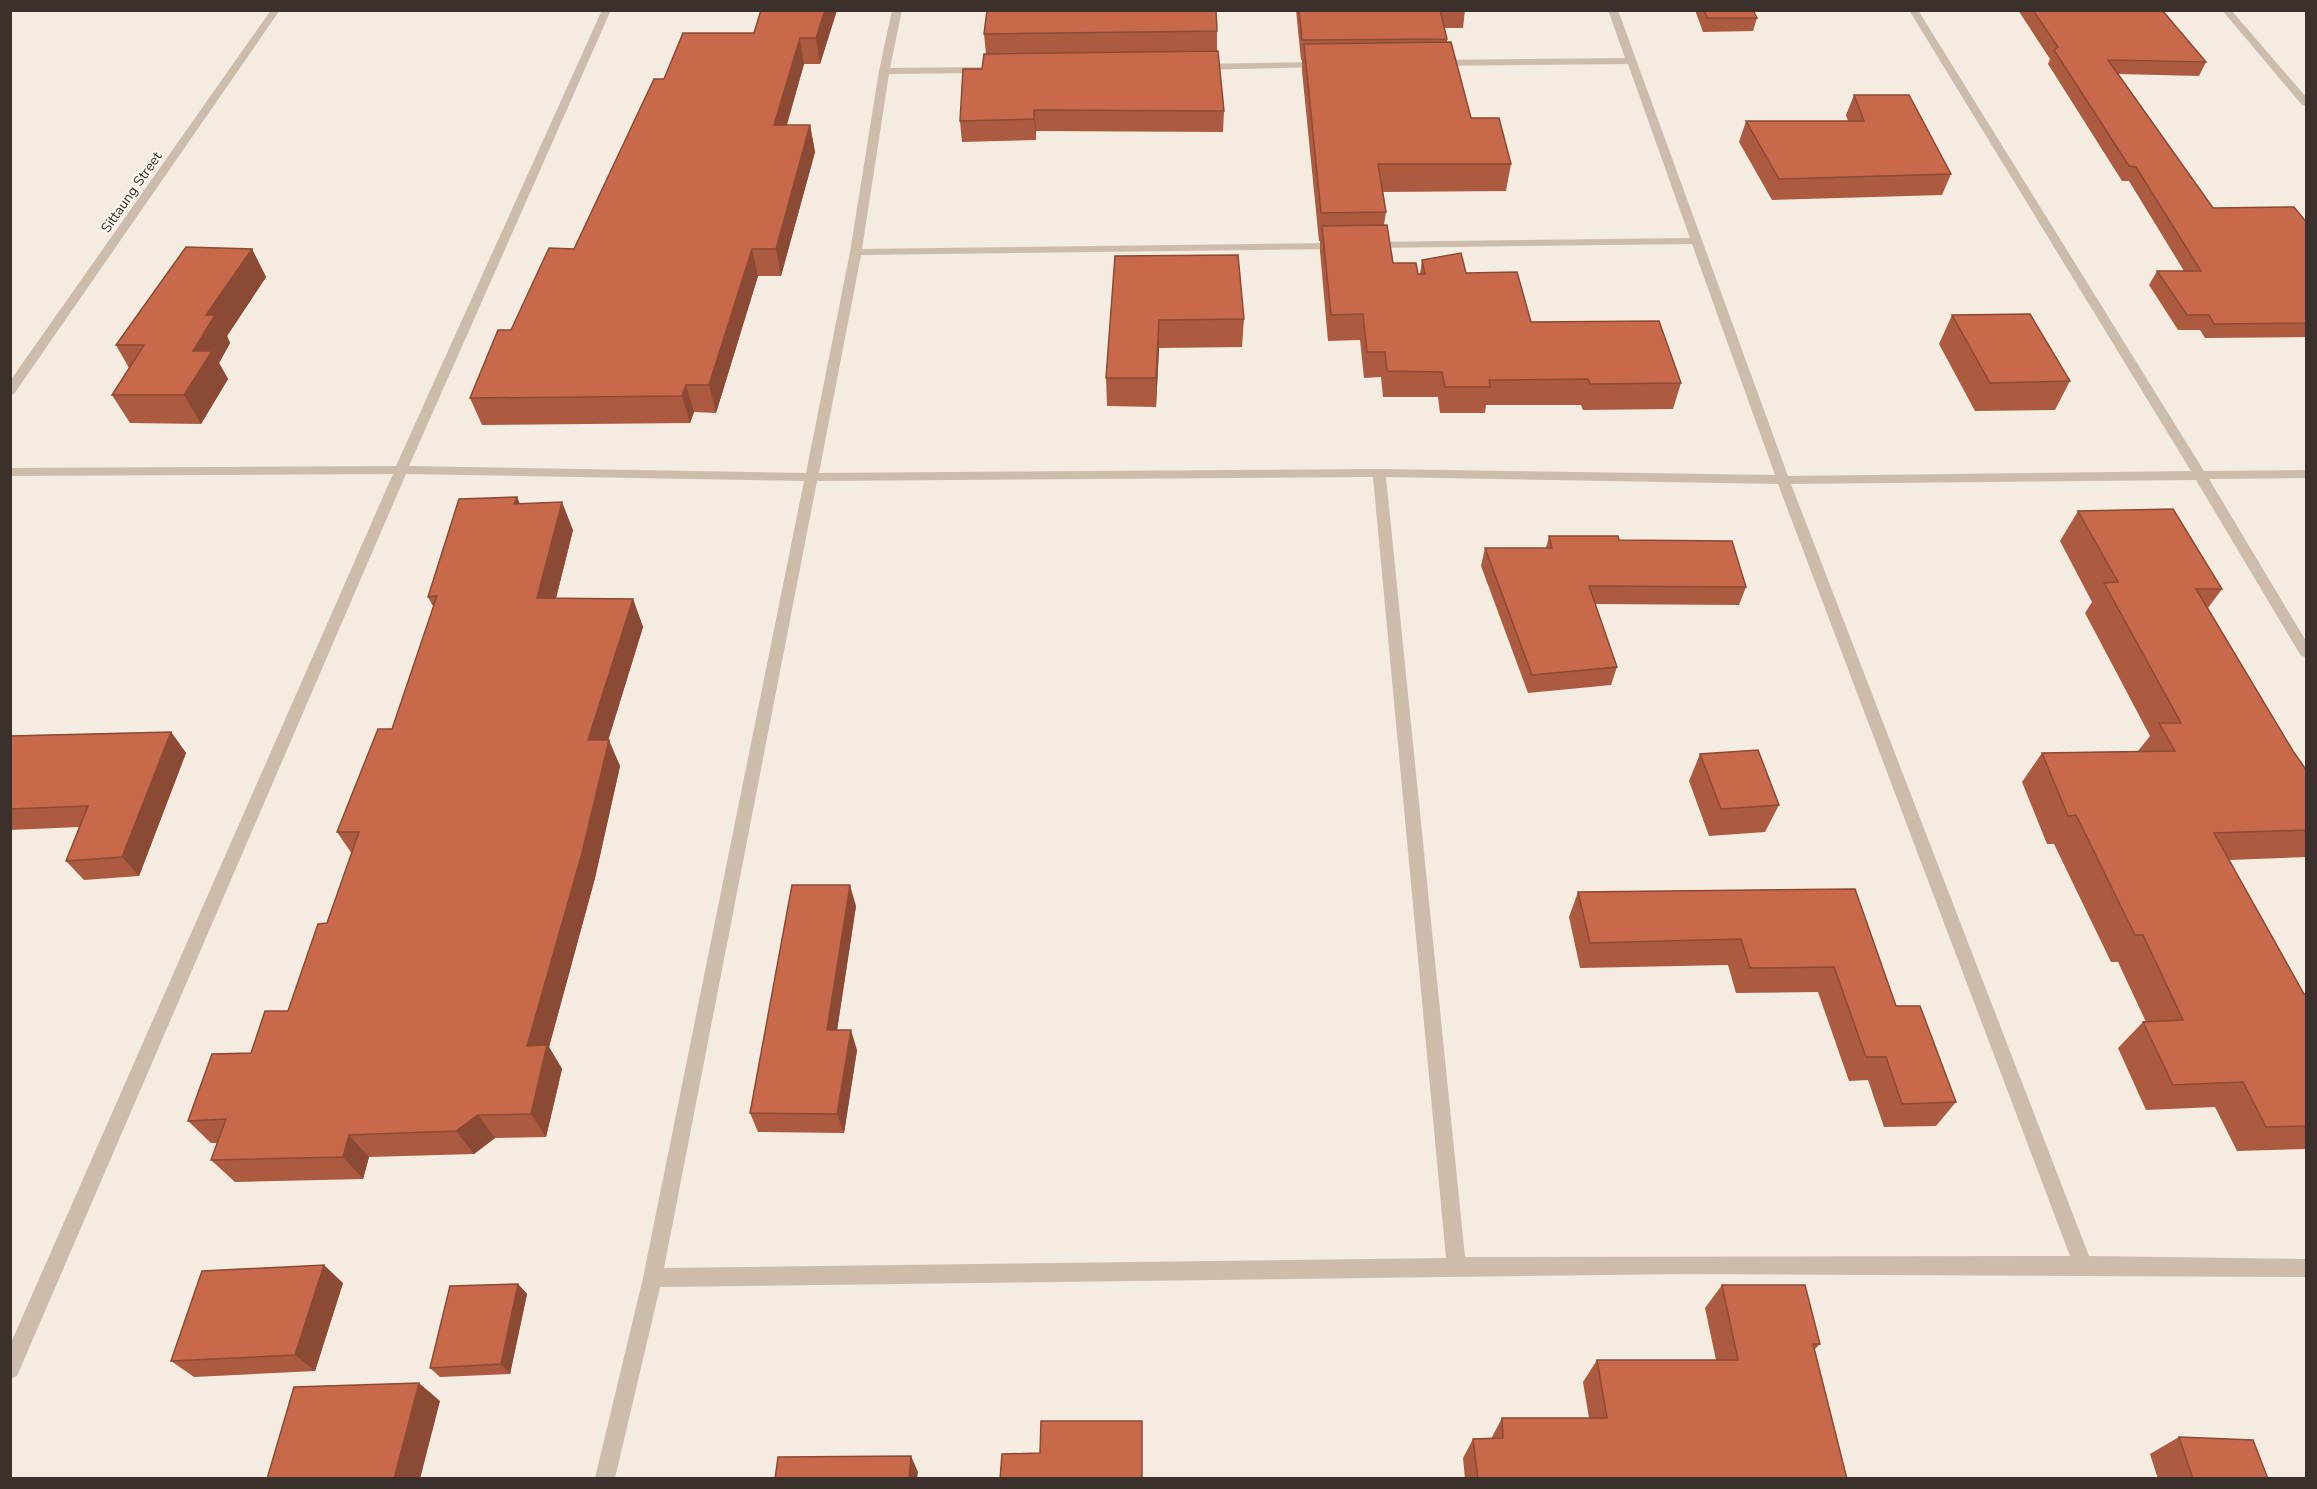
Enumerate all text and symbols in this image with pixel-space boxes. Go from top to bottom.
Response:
street label: Sittaung Street [96,148,166,237]

